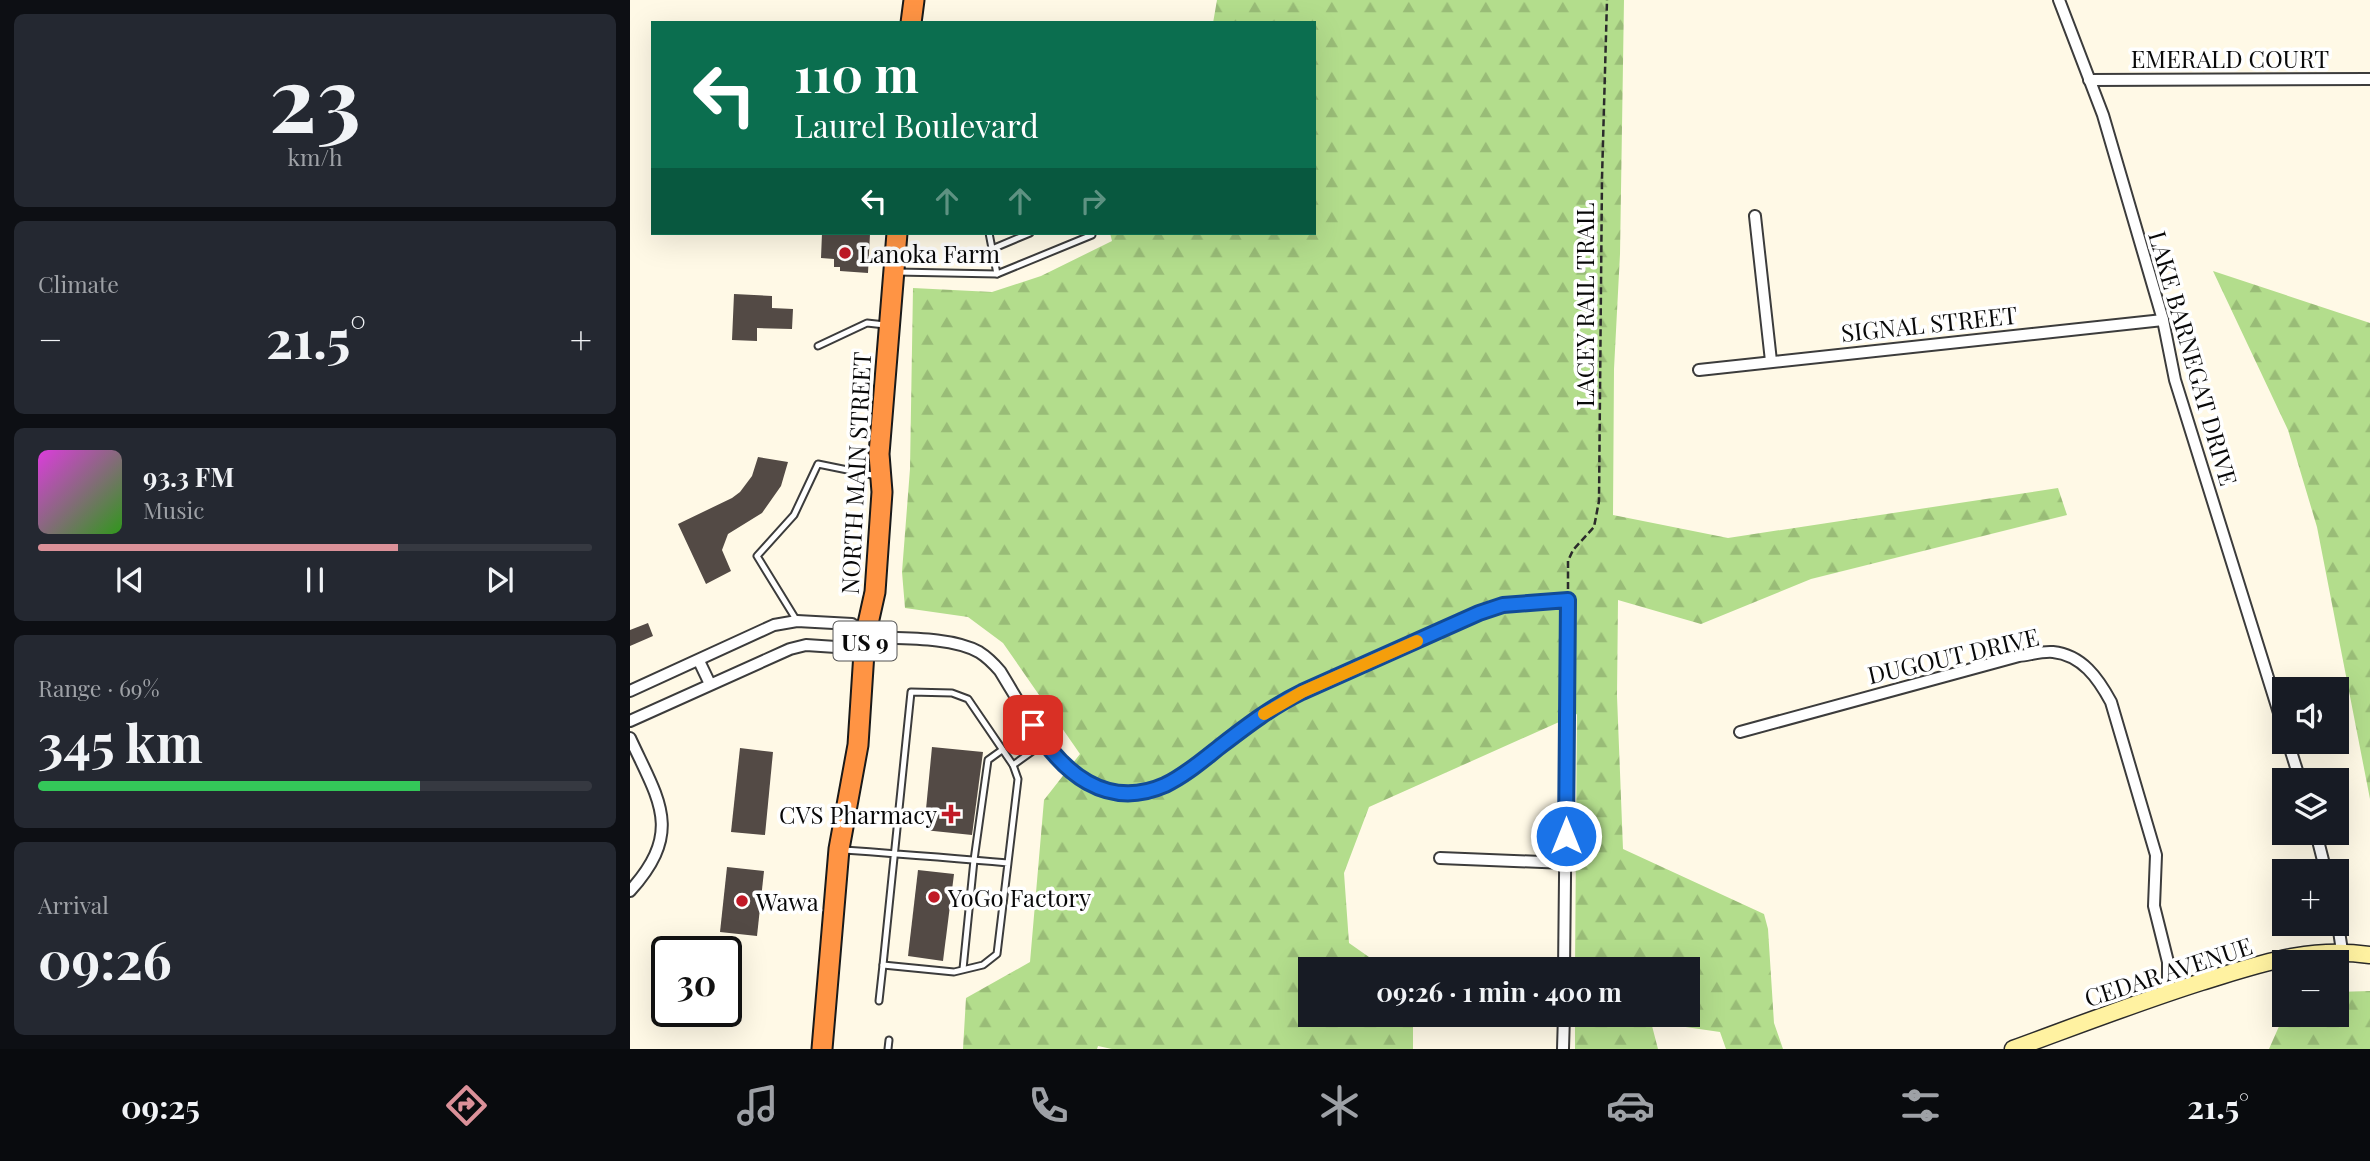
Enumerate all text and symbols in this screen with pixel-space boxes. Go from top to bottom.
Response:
text: 23 [269,35,361,156]
text: 110 m [794,40,919,105]
street label: EMERALD COURT [2131,42,2329,74]
icon: left [679,49,770,140]
text: Laurel Boulevard [794,103,1039,146]
text: km/h [287,141,343,172]
icon: left [855,182,893,220]
icon: ahead [928,182,966,220]
icon: ahead [1001,182,1039,220]
icon: right [1074,182,1112,220]
street label: LACEY RAIL TRAIL [1568,203,1600,407]
street label: LAKE BARNEGAT DRIVE [2142,227,2246,489]
place label: Lanoka Farm [859,237,1000,269]
marker: Lanoka Farm [837,245,853,261]
text: Climate [38,268,119,299]
street label: SIGNAL STREET [1839,298,2019,348]
text: 21.5° [266,303,366,372]
text: − [38,313,63,364]
text: + [570,313,592,364]
street label: NORTH MAIN STREET [833,351,877,595]
text: 93.3 FM [143,459,234,494]
text: Music [143,494,204,525]
icon: previous [111,561,149,599]
icon: pause [296,561,334,599]
icon: next [481,561,519,599]
street label: DUGOUT DRIVE [1864,620,2042,690]
road number: US 9 [834,622,896,660]
text: Range · 69% [38,672,160,703]
map controls [2272,677,2349,1027]
button: sound [2272,677,2349,754]
pin [1003,695,1063,755]
icon: arrive [1014,706,1052,744]
text: 345 km [38,707,203,776]
button: layers [2272,768,2349,845]
place label: CVS Pharmacy [779,798,937,830]
position arrow [1529,799,1603,873]
marker: CVS Pharmacy [943,806,959,822]
button: + [2272,859,2349,936]
place label: YoGo Factory [947,881,1091,913]
place label: Wawa [755,885,819,917]
text: Arrival [38,889,109,920]
marker: YoGo Factory [926,889,942,905]
marker: Wawa [734,893,750,909]
text: 09:26 [38,924,172,993]
street label: CEDAR AVENUE [2080,929,2256,1013]
speed limit sign: 30 [651,936,742,1027]
button: − [2272,950,2349,1027]
text: 09:26 · 1 min · 400 m [1376,974,1622,1009]
icon: directions [442,1081,491,1130]
icon: music [733,1081,782,1130]
icon: phone [1024,1081,1073,1130]
icon: climate [1315,1081,1364,1130]
icon: car [1606,1081,1655,1130]
icon: filters [1896,1081,1945,1130]
text: 09:25 [121,1084,200,1127]
text: 21.5° [2187,1084,2249,1127]

